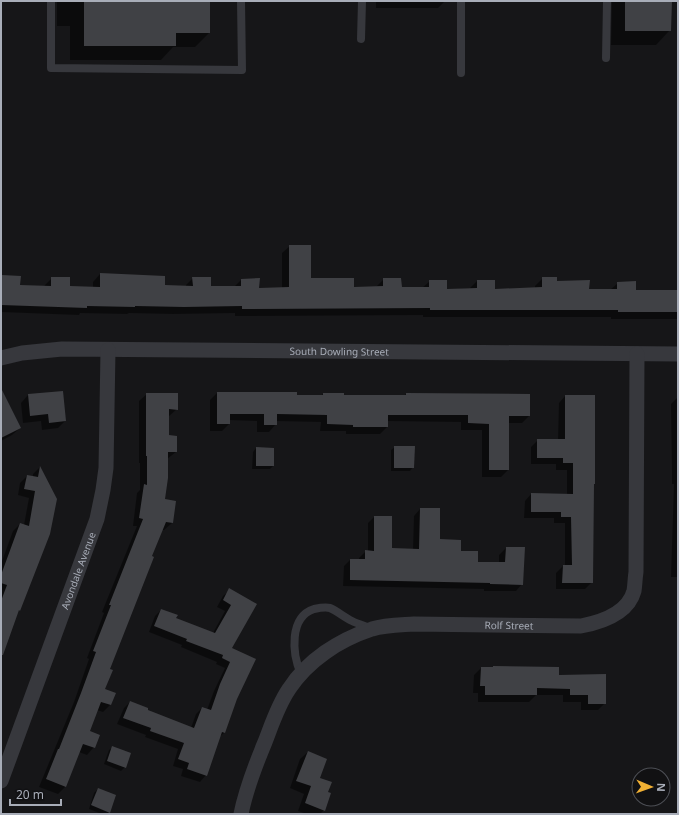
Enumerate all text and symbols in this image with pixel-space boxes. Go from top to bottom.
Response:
street label: South Dowling Street [289,344,389,359]
street label: Avondale Avenue [57,530,99,611]
street label: Rolf Street [484,618,534,632]
north arrow [631,767,671,807]
scale bar [10,781,61,807]
text: N [654,783,669,792]
text: 20 m [16,786,44,803]

